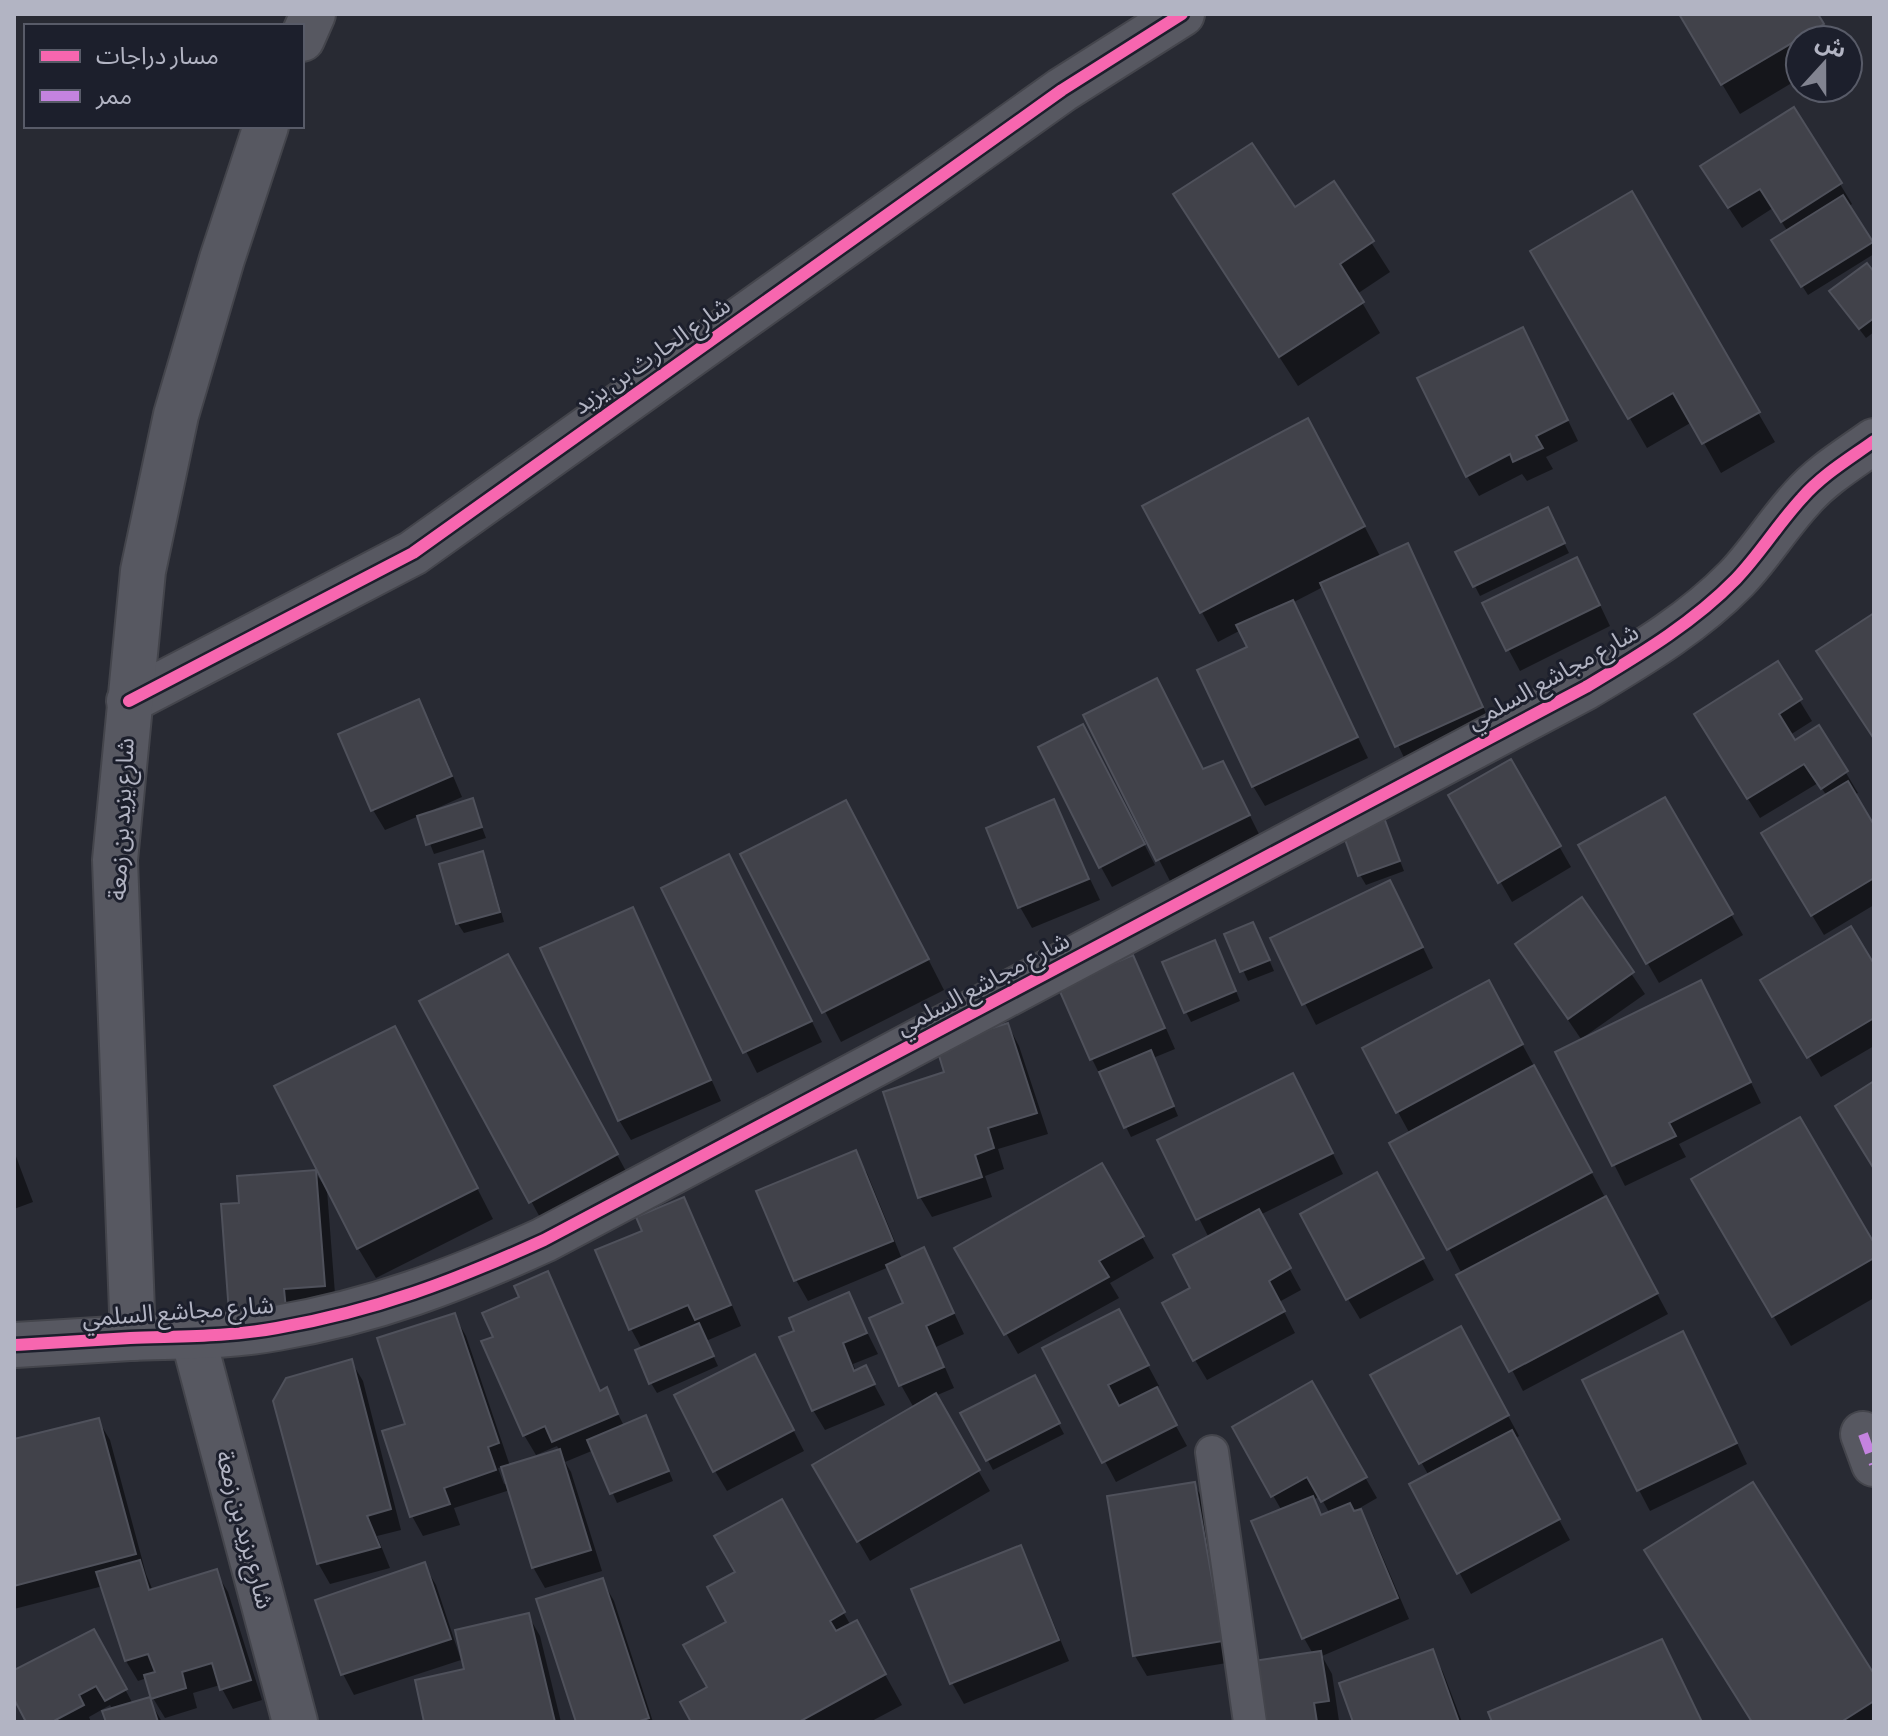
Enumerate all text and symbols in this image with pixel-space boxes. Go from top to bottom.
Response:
legend [24,24,304,128]
north arrow [1784,24,1864,104]
text: ش [1812,29,1850,65]
text: مسار دراجات [96,42,219,71]
text: ممر [95,82,132,111]
street label: شارع الحارث بن يزيد [568,291,737,423]
street label: شارع مجاشع السلمي [1462,618,1646,739]
street label: شارع يزيد بن زمعة [103,737,143,901]
street label: شارع مجاشع السلمي [891,926,1076,1045]
street label: شارع مجاشع السلمي [81,1291,275,1337]
street label: شارع يزيد بن زمعة [207,1448,279,1613]

